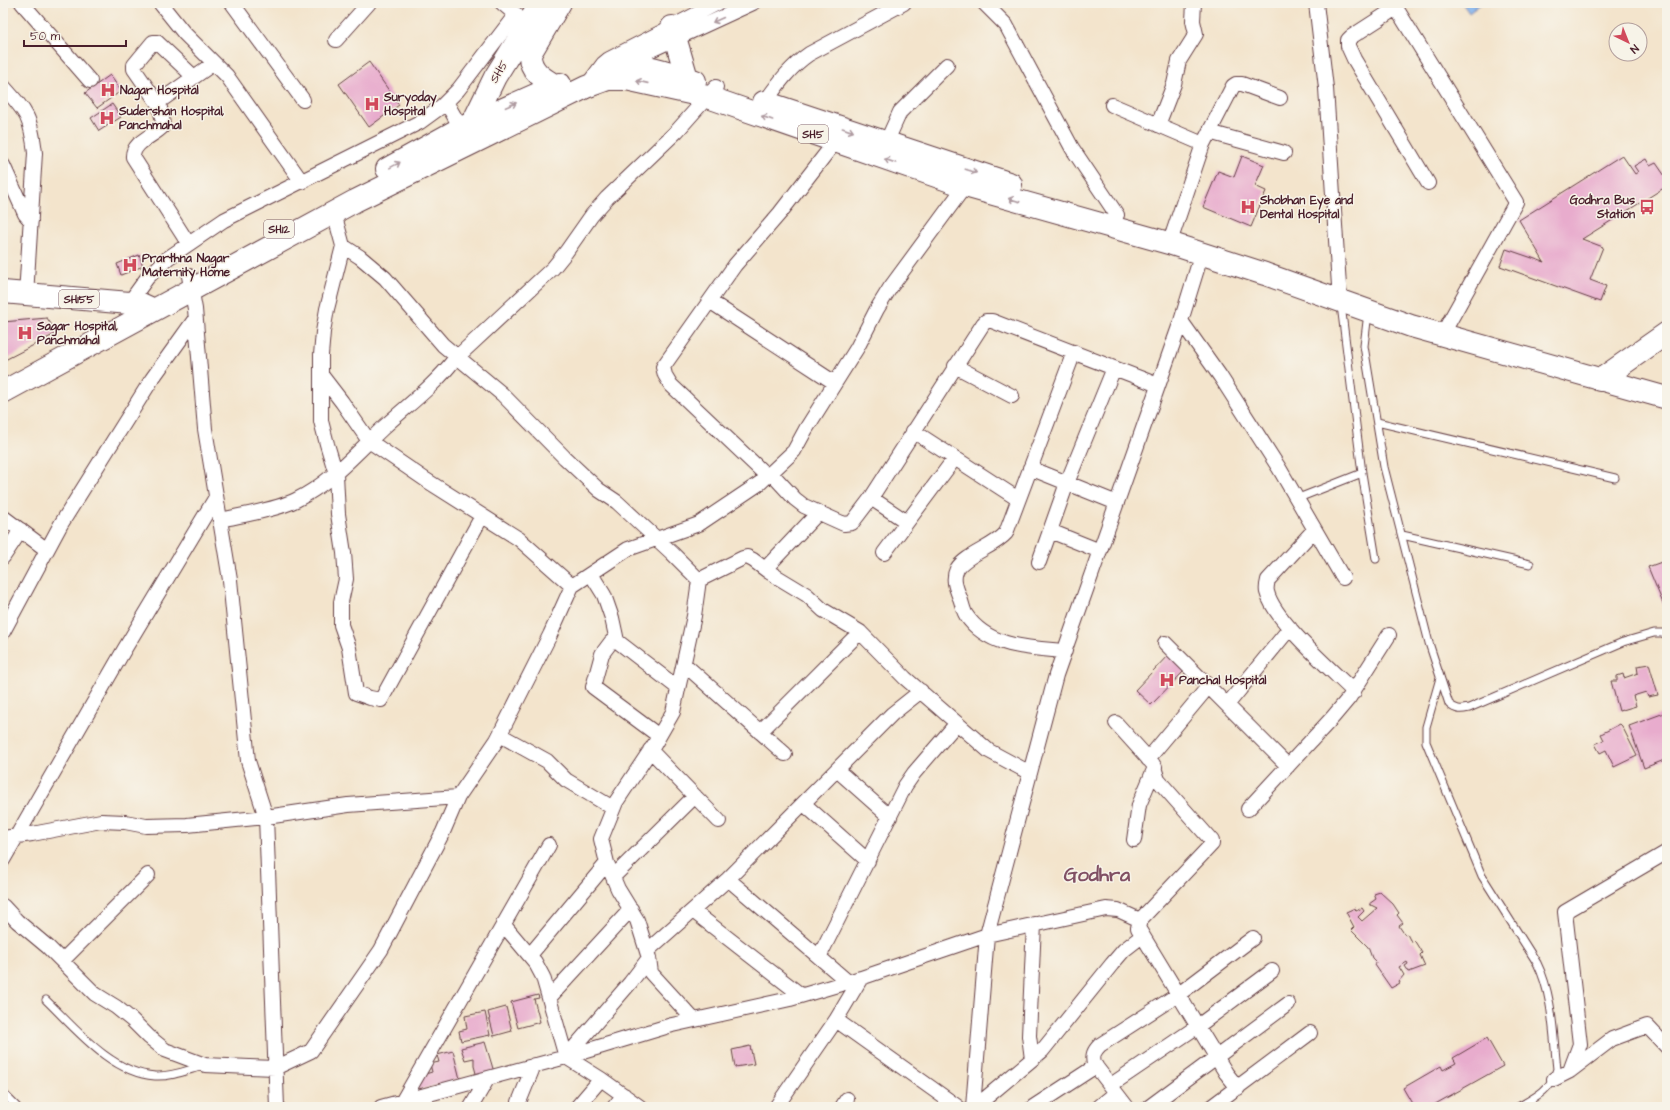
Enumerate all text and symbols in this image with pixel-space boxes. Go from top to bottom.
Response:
one-way arrow [712,16,724,24]
scale bar [24,22,126,48]
north arrow [1608,22,1648,62]
text: 50 m [30,28,61,45]
text: N [1627,41,1642,57]
street label: SH5 [486,57,513,86]
one-way arrow [636,78,649,86]
hospital icon: Nagar Hospital [99,81,117,99]
place label: Nagar Hospital [120,82,199,101]
place label: Suryoday Hospital [383,89,437,121]
hospital icon: Suryoday Hospital [363,95,381,113]
one-way arrow [505,101,517,109]
place label: Sudershan Hospital, Panchmahal [118,103,224,134]
hospital icon: Sudershan Hospital, Panchmahal [98,109,116,127]
one-way arrow [761,114,773,122]
road number: SH5 [798,125,828,143]
one-way arrow [842,126,854,134]
one-way arrow [884,156,896,164]
one-way arrow [389,160,401,168]
one-way arrow [965,168,977,176]
place label: Shobhan Eye and Dental Hospital [1259,192,1354,224]
place label: Godhra Bus Station [1570,192,1635,223]
one-way arrow [1008,196,1021,203]
hospital icon: Shobhan Eye and Dental Hospital [1239,198,1257,216]
bus stop icon: Godhra Bus Station [1638,198,1656,216]
road number: SH12 [264,220,294,238]
place label: Prarthna Nagar Maternity Home [142,250,230,282]
hospital icon: Prarthna Nagar Maternity Home [121,256,139,274]
road number: SH155 [59,290,99,308]
place label: Sagar Hospital, Panchmahal [36,318,118,349]
hospital icon: Sagar Hospital, Panchmahal [16,324,34,342]
hospital icon: Panchal Hospital [1158,671,1176,689]
place label: Panchal Hospital [1179,672,1267,690]
district label: Godhra [1064,861,1131,889]

